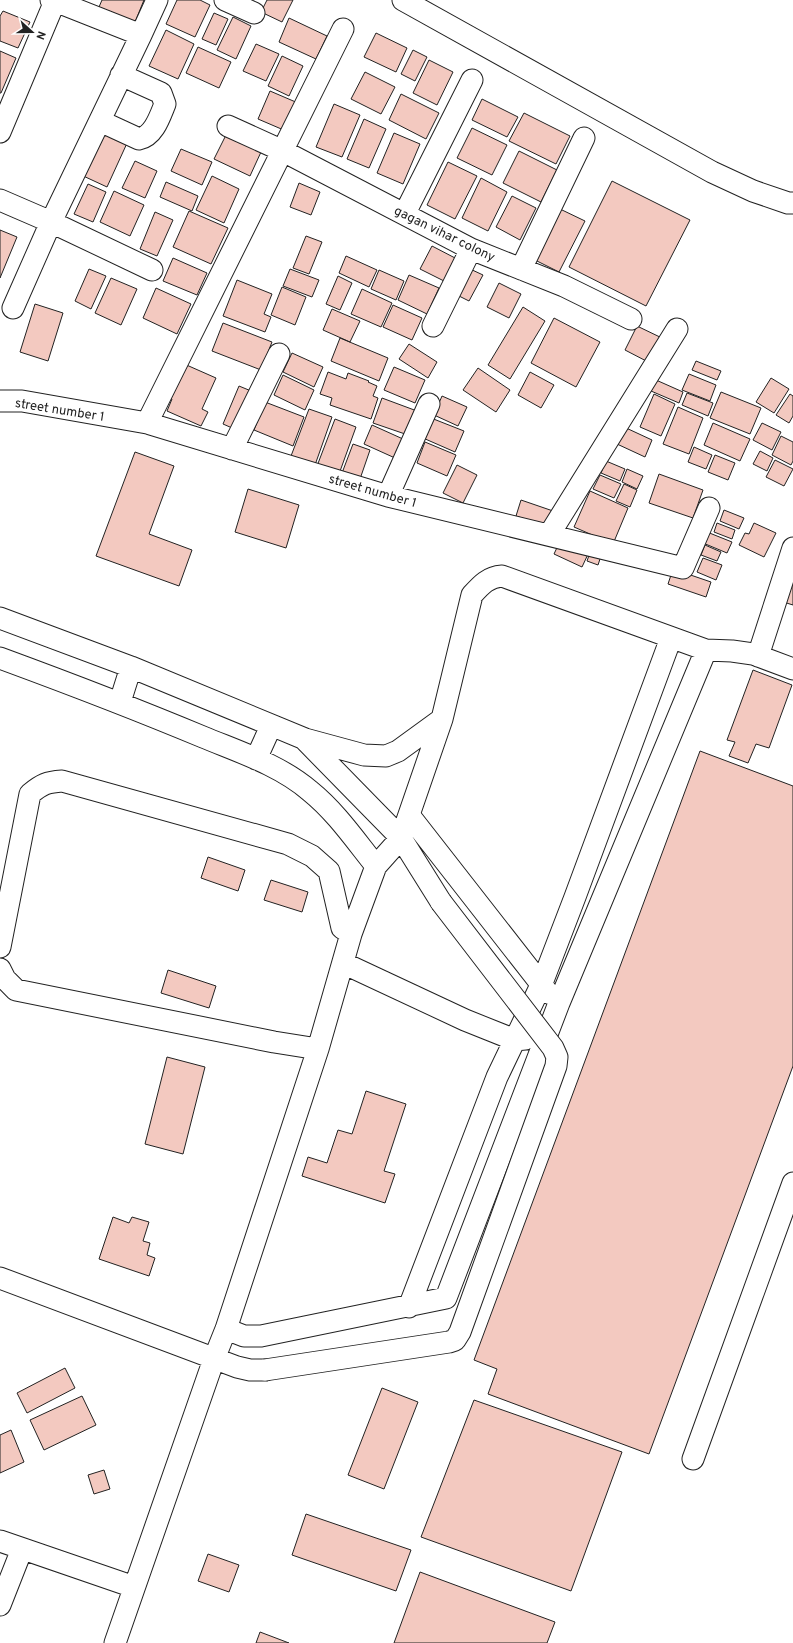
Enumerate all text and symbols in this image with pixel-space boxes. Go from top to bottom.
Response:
north arrow [12,12,52,52]
text: N [32,29,48,41]
street label: gagan vihar colony [391,203,497,266]
street label: street number 1 [14,396,106,426]
street label: street number 1 [327,472,418,512]

